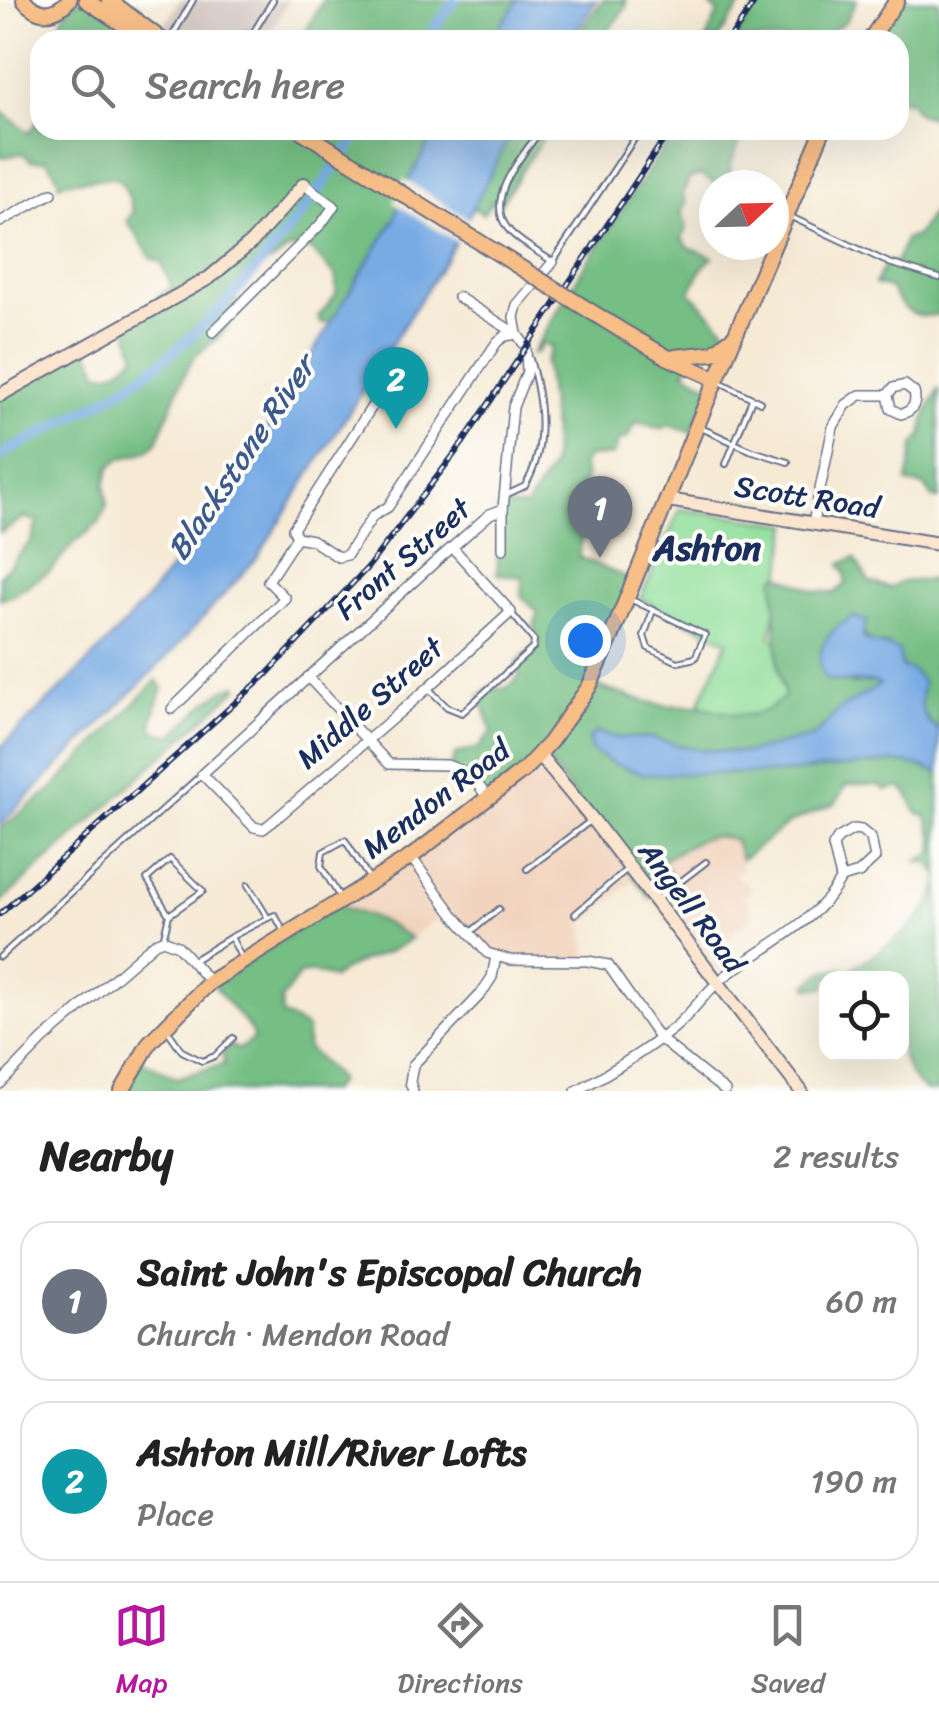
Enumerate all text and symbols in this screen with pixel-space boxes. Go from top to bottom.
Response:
search box [30,30,909,140]
text: Search here [145,52,345,119]
icon: search [65,58,120,113]
north arrow [699,170,789,260]
water label: Blackstone River [151,339,334,572]
pin: 2 [364,346,428,429]
street label: Scott Road [731,459,885,535]
pin: 1 [568,476,632,558]
street label: Front Street [322,483,485,634]
district label: Ashton [651,517,761,579]
your location [560,615,611,666]
street label: Middle Street [283,622,458,783]
street label: Mendon Road [350,723,524,873]
street label: Angell Road [623,828,762,987]
map controls [819,971,909,1061]
button: locate [819,971,909,1061]
text: Nearby [40,1119,173,1193]
text: 2 results [773,1128,899,1185]
text: Saint John's Episcopal Church [137,1239,642,1306]
text: 1 [68,1273,81,1330]
text: 60 m [826,1273,897,1330]
text: Church · Mendon Road [137,1306,449,1363]
text: Ashton Mill/River Lofts [137,1419,527,1486]
text: 2 [65,1453,84,1510]
text: 190 m [811,1453,897,1510]
text: Place [137,1486,214,1543]
tab: Map [114,1598,169,1707]
tab: Directions [397,1598,523,1707]
tab: Saved [751,1598,825,1707]

